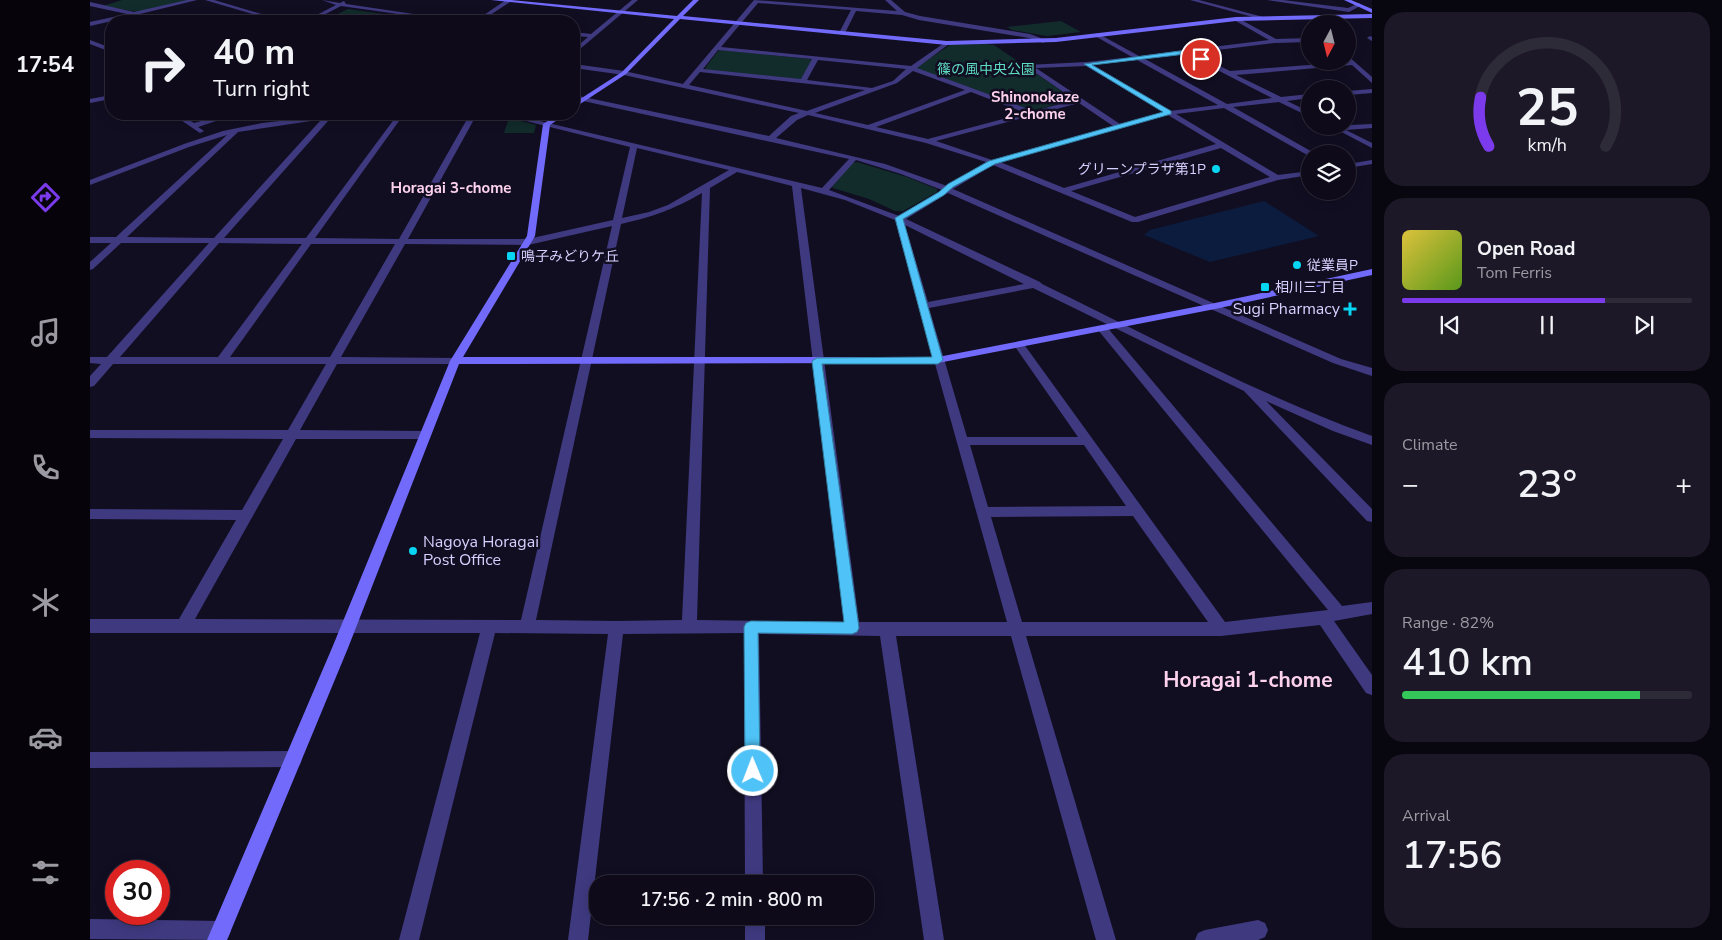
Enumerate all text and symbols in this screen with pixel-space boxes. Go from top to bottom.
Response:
north arrow [1301,15,1356,70]
map controls [1301,15,1356,200]
text: 40 m [213,29,295,76]
icon: right [130,35,195,100]
pin [1180,38,1222,80]
icon: arrive [1187,45,1215,73]
text: 17:54 [16,50,74,80]
park label: 篠の風中央公園 [937,60,1035,79]
text: 25 [1516,72,1578,143]
text: Turn right [213,74,309,104]
button: search [1301,80,1356,135]
district label: Shinonokaze 2-chome [991,87,1079,124]
text: km/h [1527,133,1567,157]
button: layers [1301,145,1356,200]
place label: グリーンプラザ第1P [1078,160,1206,179]
marker: グリーンプラザ第1P [1210,163,1222,175]
district label: Horagai 3-chome [391,178,511,198]
icon: directions [28,180,63,215]
text: Open Road [1477,236,1575,262]
place label: 鳴子みどりケ丘 [521,247,619,266]
marker: 鳴子みどりケ丘 [505,250,517,262]
place label: 従業員P [1307,256,1358,275]
marker: 従業員P [1291,259,1303,271]
text: Tom Ferris [1477,262,1552,284]
place label: 相川三丁目 [1275,278,1345,297]
marker: 相川三丁目 [1259,281,1271,293]
place label: Sugi Pharmacy [1233,298,1341,320]
marker: Sugi Pharmacy [1344,303,1356,315]
icon: previous [1436,311,1464,339]
icon: pause [1533,311,1561,339]
icon: next [1630,311,1658,339]
icon: music [28,315,63,350]
text: Climate [1402,434,1457,456]
icon: phone [28,450,63,485]
text: 23° [1517,459,1577,510]
text: − [1402,466,1419,504]
text: + [1675,466,1692,504]
place label: Nagoya Horagai Post Office [423,531,539,571]
marker: Nagoya Horagai Post Office [407,545,419,557]
icon: climate [28,585,63,620]
text: Range · 82% [1402,612,1494,634]
text: 410 km [1402,637,1533,688]
district label: Horagai 1-chome [1163,666,1333,694]
icon: car [28,720,63,755]
position arrow [726,744,778,796]
text: Arrival [1402,805,1450,827]
text: 17:56 [1402,830,1502,881]
icon: filters [28,855,63,890]
speed limit sign: 30 [105,860,170,925]
text: 17:56 · 2 min · 800 m [640,887,823,913]

